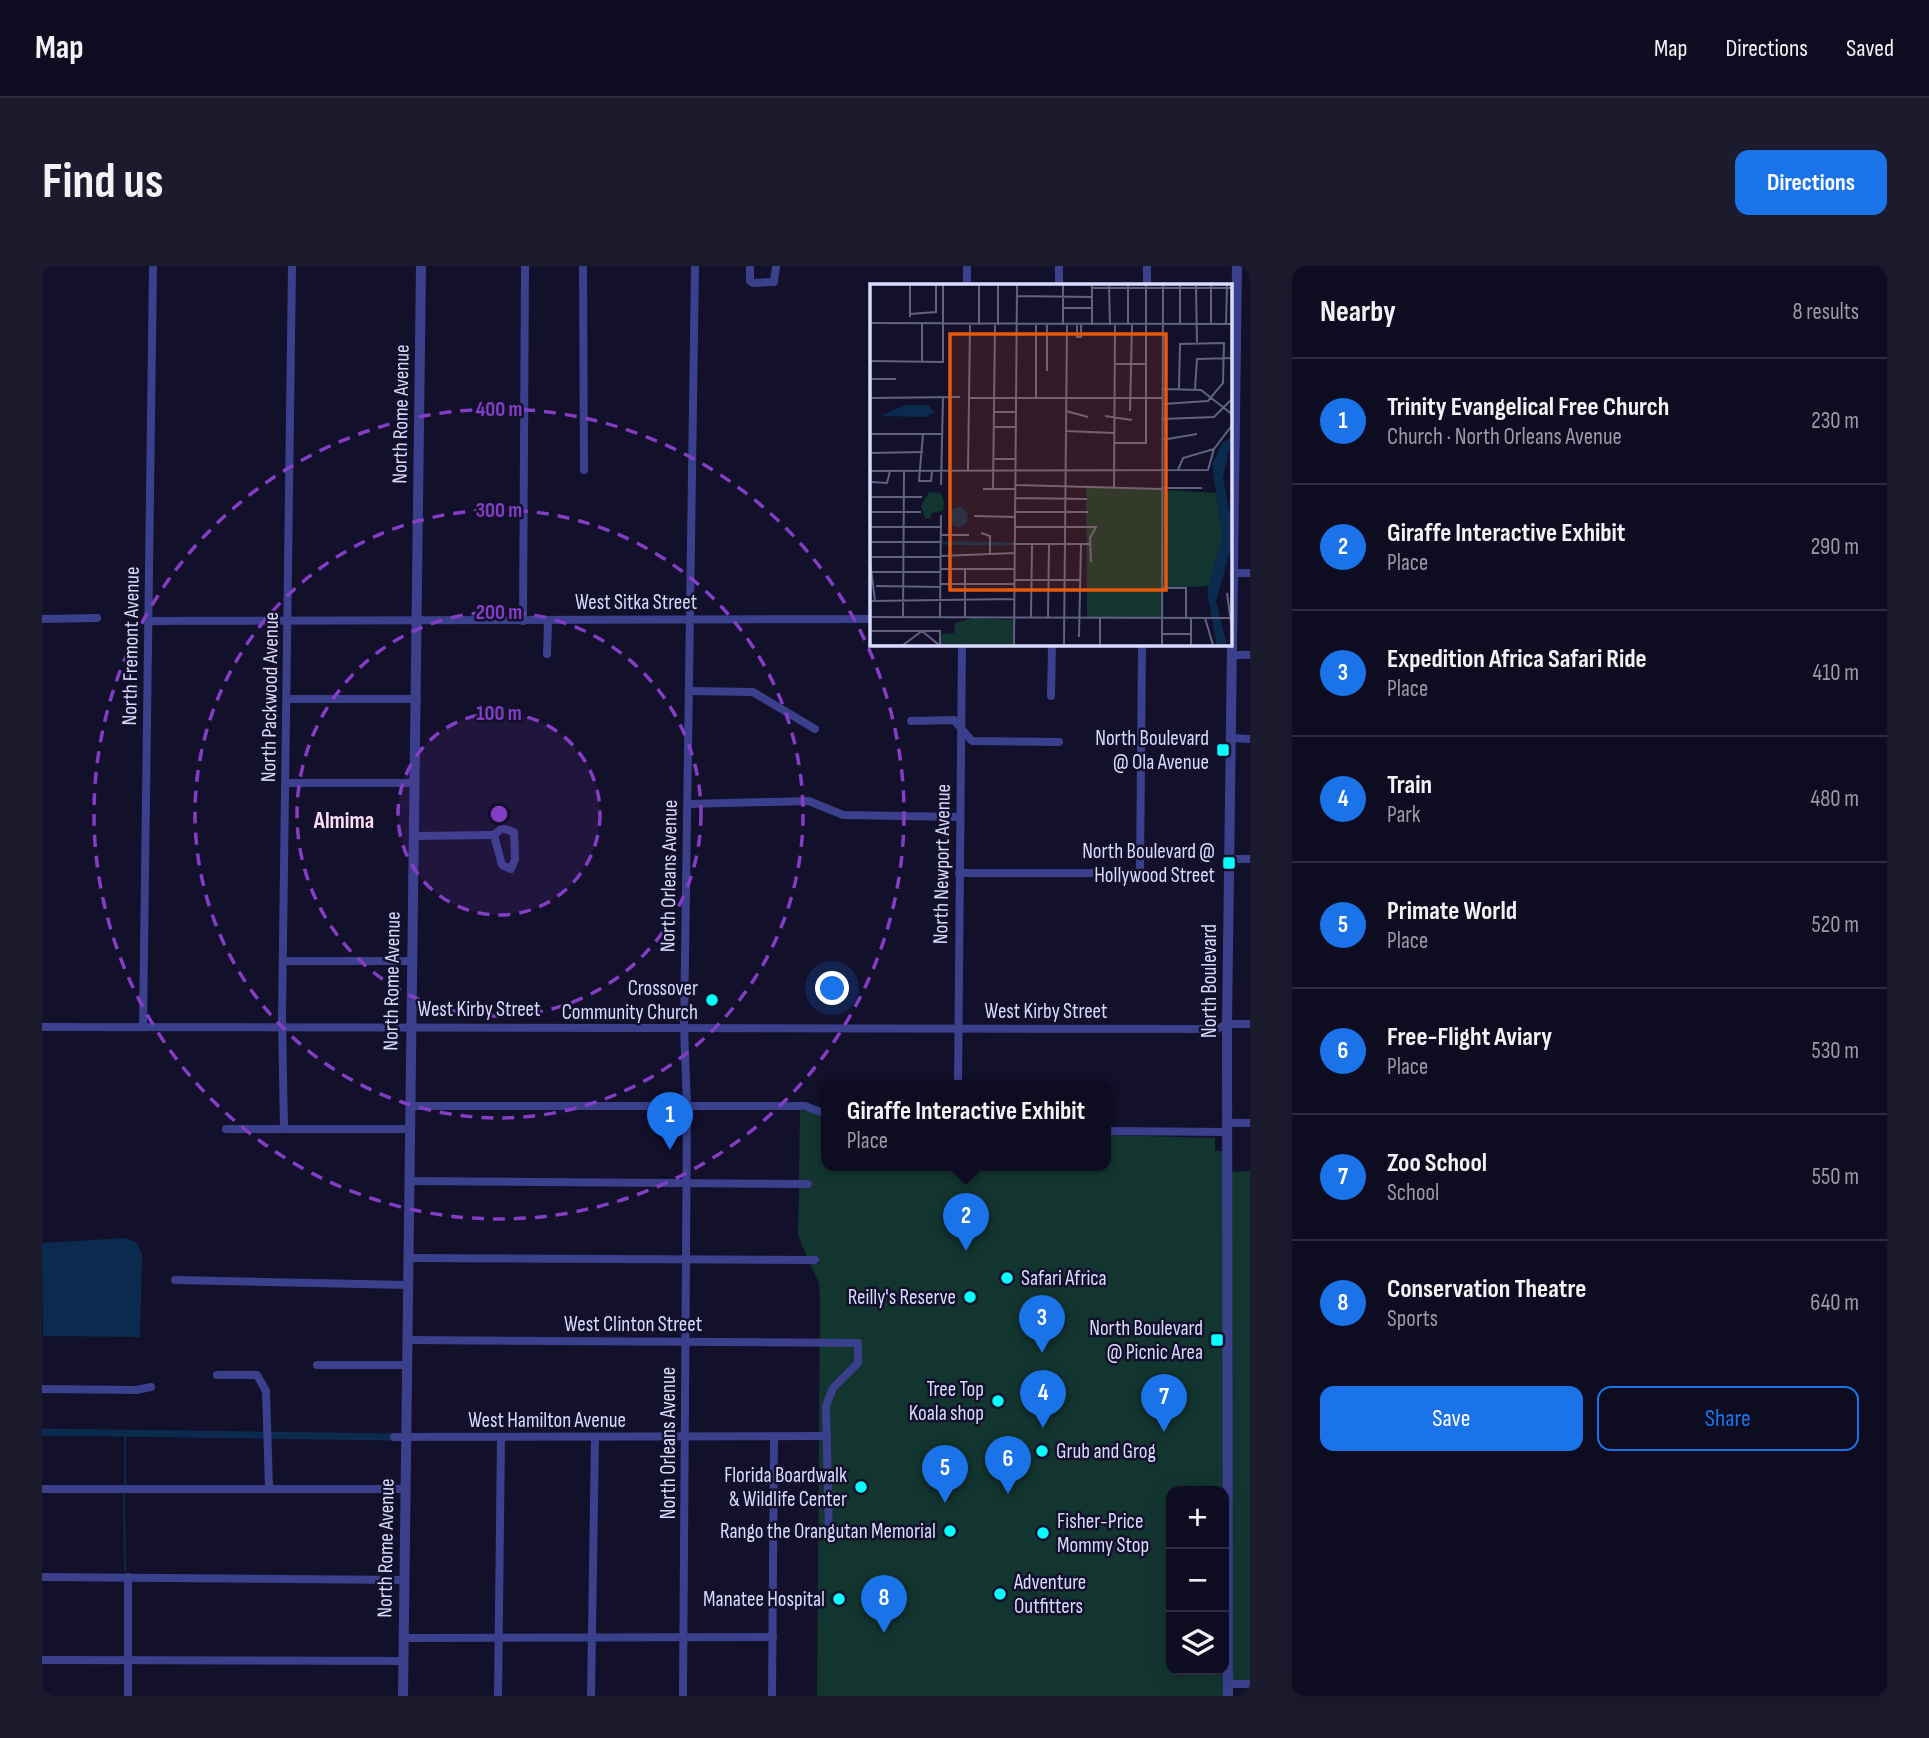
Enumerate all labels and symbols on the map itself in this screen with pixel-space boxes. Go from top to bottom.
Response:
inset map [870,284,1232,646]
street label: North Rome Avenue [387,344,415,484]
text: 400 m [476,397,522,422]
text: 300 m [476,498,522,523]
street label: North Fremont Avenue [117,566,145,726]
street label: West Sitka Street [575,590,697,615]
text: 200 m [476,600,522,625]
street label: North Packwood Avenue [256,612,284,782]
text: 100 m [476,701,522,726]
place label: North Boulevard @ Ola Avenue [1095,726,1209,775]
marker: North Boulevard @ Ola Avenue [1215,742,1231,758]
street label: North Newport Avenue [928,784,956,944]
street label: North Orleans Avenue [655,800,683,952]
centre of rings [487,802,511,826]
district label: Almima [313,807,374,835]
place label: North Boulevard @ Hollywood Street [1082,839,1215,888]
marker: North Boulevard @ Hollywood Street [1221,855,1237,871]
street label: North Rome Avenue [378,911,406,1051]
street label: North Boulevard [1197,924,1222,1038]
your location [815,971,849,1005]
place label: Crossover Community Church [562,976,698,1025]
marker: Crossover Community Church [704,992,720,1008]
street label: West Kirby Street [418,997,540,1022]
street label: West Kirby Street [985,999,1107,1024]
pin: 1 [647,1092,693,1150]
pin: 2 [943,1193,989,1251]
place label: Safari Africa [1021,1266,1107,1291]
marker: Safari Africa [999,1270,1015,1286]
place label: Reilly's Reserve [848,1285,956,1310]
marker: Reilly's Reserve [962,1289,978,1305]
pin: 3 [1019,1295,1065,1353]
street label: West Clinton Street [564,1312,702,1337]
place label: North Boulevard @ Picnic Area [1089,1316,1203,1365]
marker: North Boulevard @ Picnic Area [1209,1332,1225,1348]
street label: North Orleans Avenue [656,1367,681,1519]
pin: 4 [1020,1370,1066,1428]
pin: 7 [1141,1374,1187,1432]
place label: Tree Top Koala shop [909,1377,984,1426]
marker: Tree Top Koala shop [990,1393,1006,1409]
street label: West Hamilton Avenue [468,1408,626,1433]
pin: 6 [985,1436,1031,1494]
place label: Grub and Grog [1056,1439,1156,1464]
marker: Grub and Grog [1034,1443,1050,1459]
pin: 5 [922,1445,968,1503]
place label: Florida Boardwalk & Wildlife Center [724,1463,847,1512]
street label: North Rome Avenue [372,1478,400,1618]
marker: Florida Boardwalk & Wildlife Center [853,1479,869,1495]
place label: Fisher-Price Mommy Stop [1057,1509,1149,1558]
place label: Rango the Orangutan Memorial [720,1519,936,1544]
marker: Rango the Orangutan Memorial [942,1523,958,1539]
marker: Fisher-Price Mommy Stop [1035,1525,1051,1541]
place label: Adventure Outfitters [1013,1570,1086,1619]
pin: 8 [861,1575,907,1633]
marker: Adventure Outfitters [992,1586,1008,1602]
place label: Manatee Hospital [703,1587,825,1612]
marker: Manatee Hospital [831,1591,847,1607]

